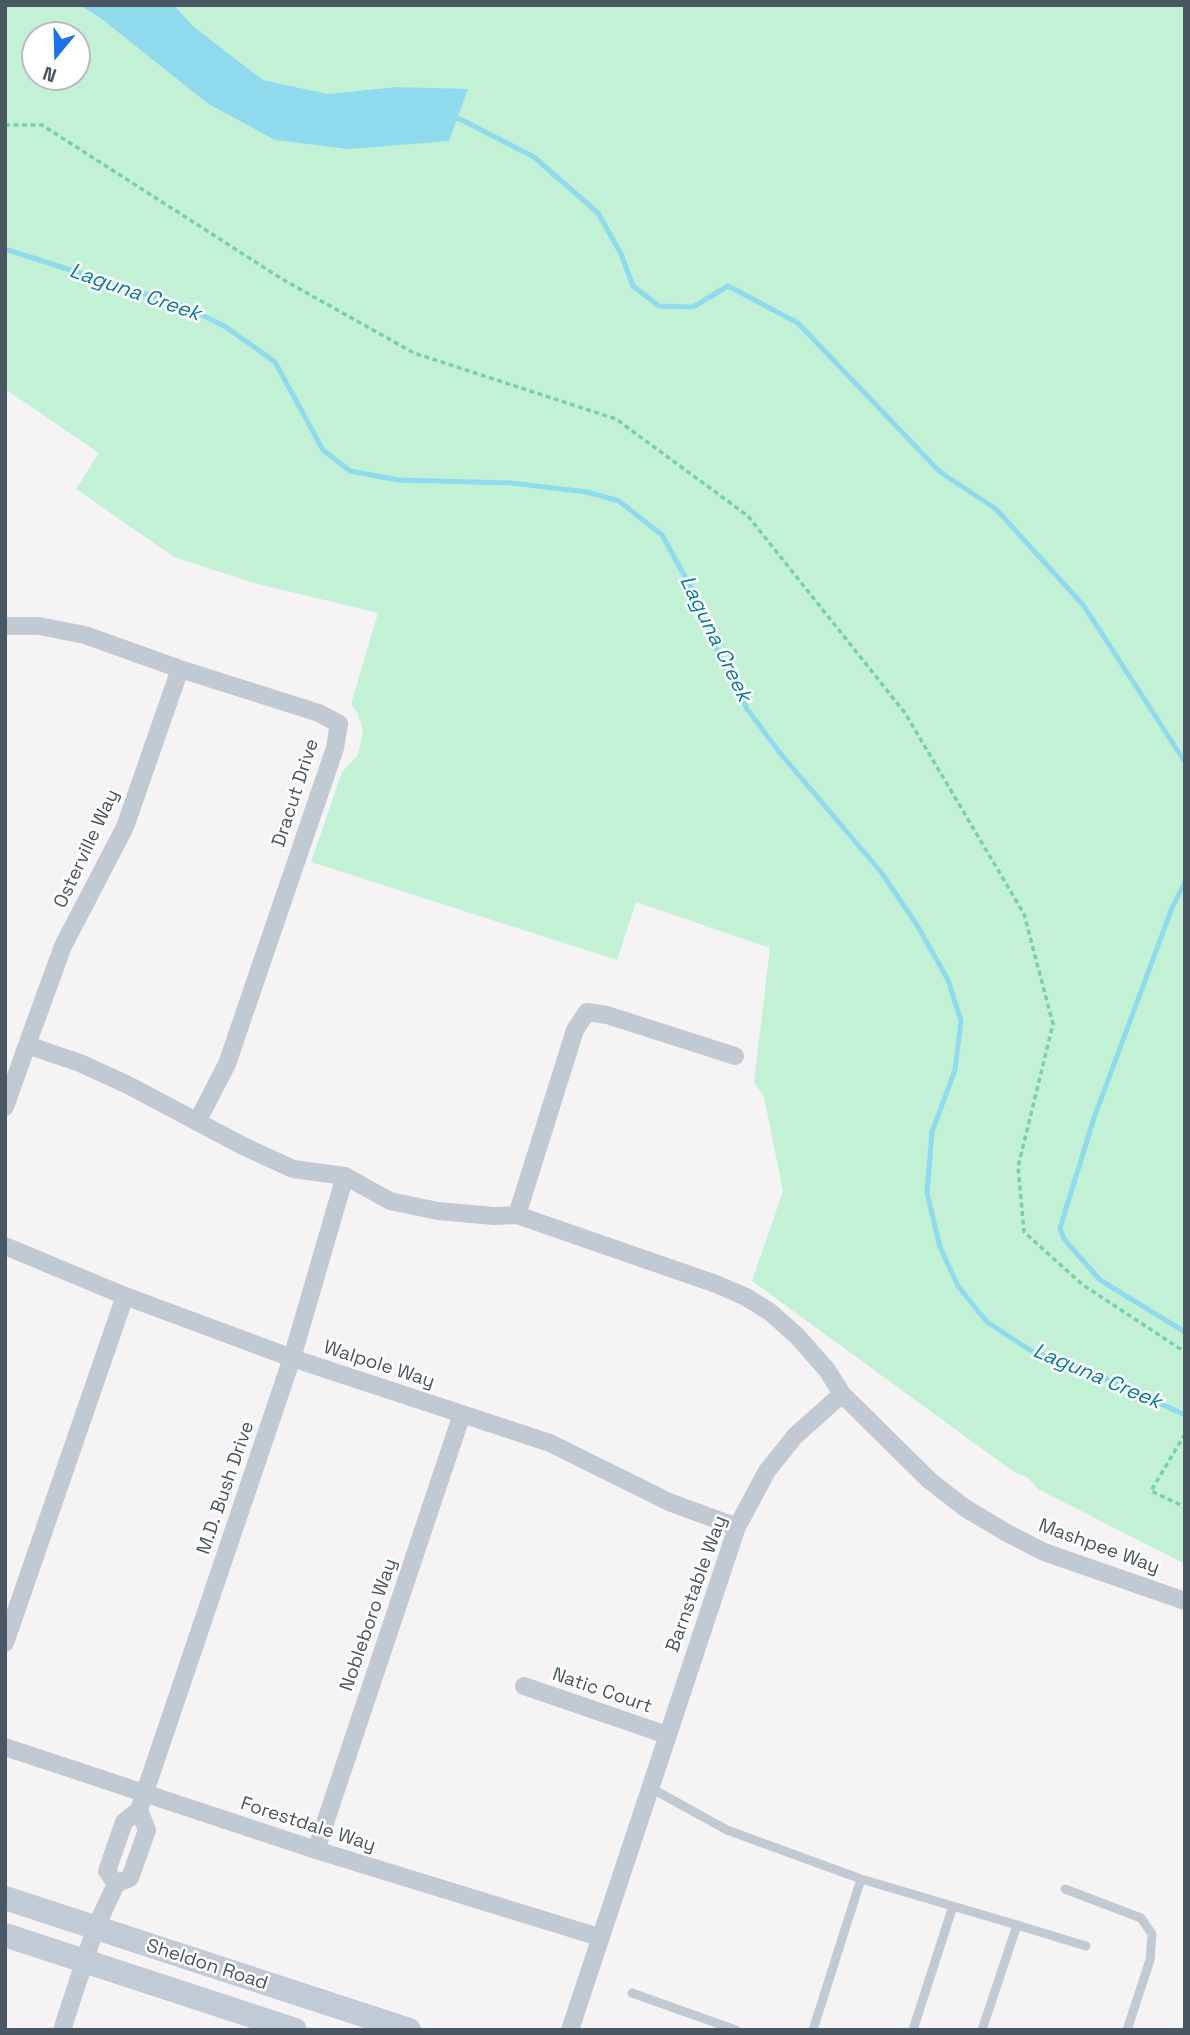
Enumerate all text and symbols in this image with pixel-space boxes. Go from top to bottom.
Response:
north arrow [21,21,91,91]
text: N [40,61,60,88]
water label: Laguna Creek [66,259,204,327]
water label: Laguna Creek [674,572,756,706]
street label: Dracut Drive [268,736,324,850]
street label: Osterville Way [50,786,124,912]
street label: Walpole Way [321,1336,437,1394]
water label: Laguna Creek [1029,1339,1165,1415]
street label: M.D. Bush Drive [193,1418,259,1558]
street label: Barnstable Way [662,1513,732,1655]
street label: Mashpee Way [1035,1515,1163,1579]
street label: Nobleboro Way [336,1556,402,1694]
street label: Natic Court [549,1663,655,1719]
street label: Forestdale Way [238,1792,378,1858]
street label: Sheldon Road [143,1935,271,1995]

